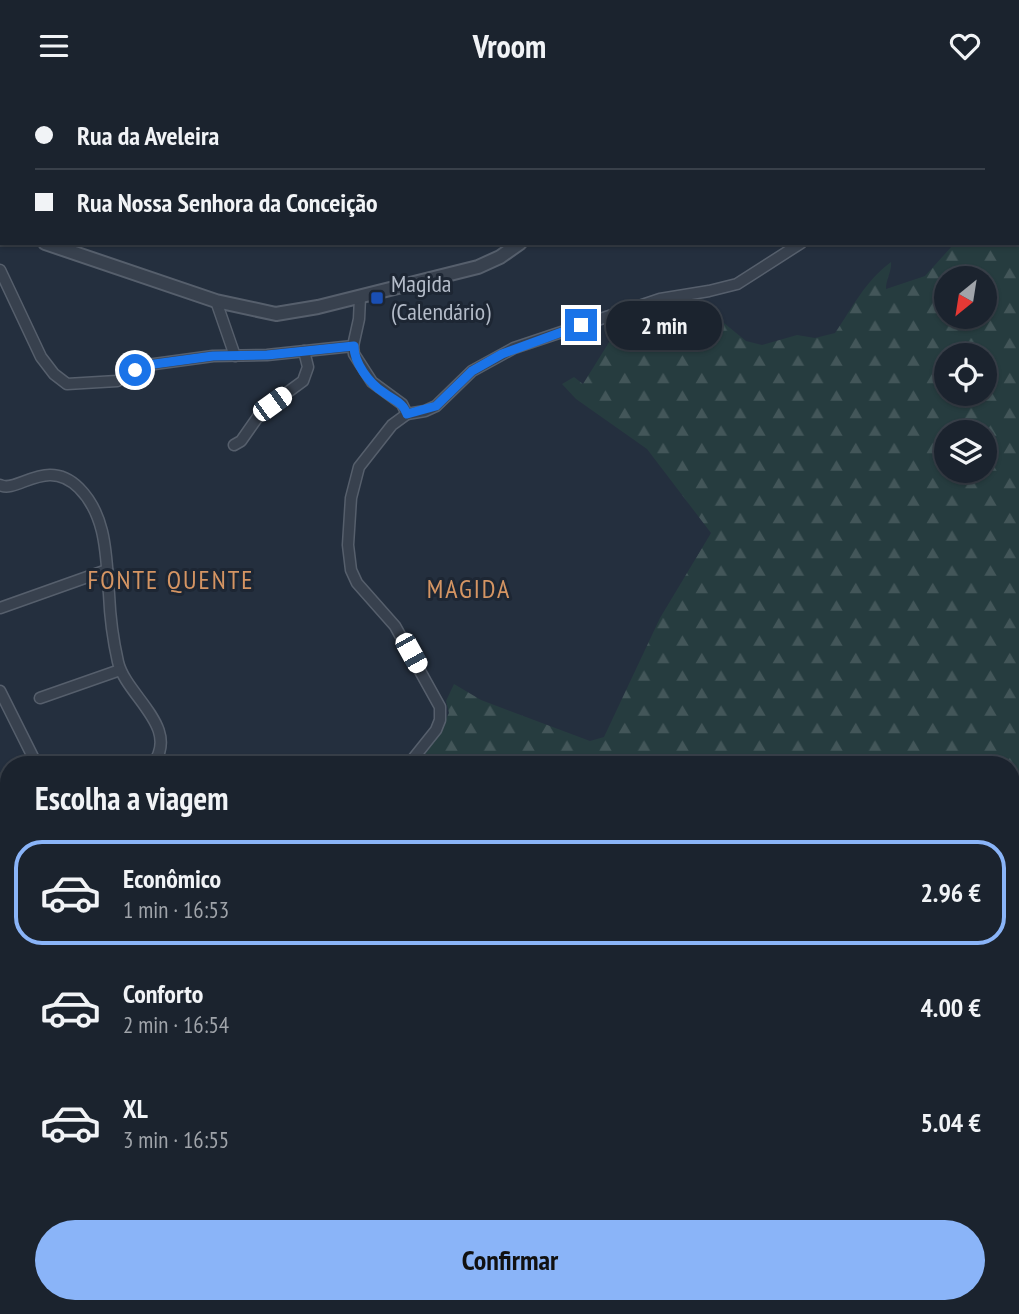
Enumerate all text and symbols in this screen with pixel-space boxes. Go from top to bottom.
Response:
text: Vroom [473,25,546,67]
icon: menu [35,27,73,65]
icon: heart [946,27,984,65]
text: Rua da Aveleira [77,119,219,152]
text: Rua Nossa Senhora da Conceição [77,186,378,219]
north arrow [934,266,998,329]
map controls [934,266,997,483]
place label: Magida (Calendário) [391,268,491,327]
marker: Magida (Calendário) [369,290,385,306]
callout: 2 min [606,301,721,349]
route end [565,309,597,341]
text: 2 min [641,311,687,340]
button: locate [934,343,997,406]
route start [119,354,151,386]
car [249,383,296,425]
button: layers [934,420,997,483]
district label: FONTE QUENTE [87,563,255,596]
district label: MAGIDA [427,572,511,605]
car [392,630,431,676]
text: Escolha a viagem [35,777,228,819]
icon: car [39,861,102,924]
text: Econômico [123,862,221,895]
text: 2.96 € [920,876,981,909]
text: 1 min · 16:53 [123,895,229,924]
icon: car [39,976,102,1039]
text: Conforto [123,977,203,1010]
text: 4.00 € [920,991,981,1024]
text: 2 min · 16:54 [123,1010,229,1039]
icon: car [39,1091,102,1154]
text: XL [123,1092,148,1125]
text: 5.04 € [920,1106,981,1139]
text: 3 min · 16:55 [123,1125,229,1154]
button: Confirmar [35,1220,985,1300]

